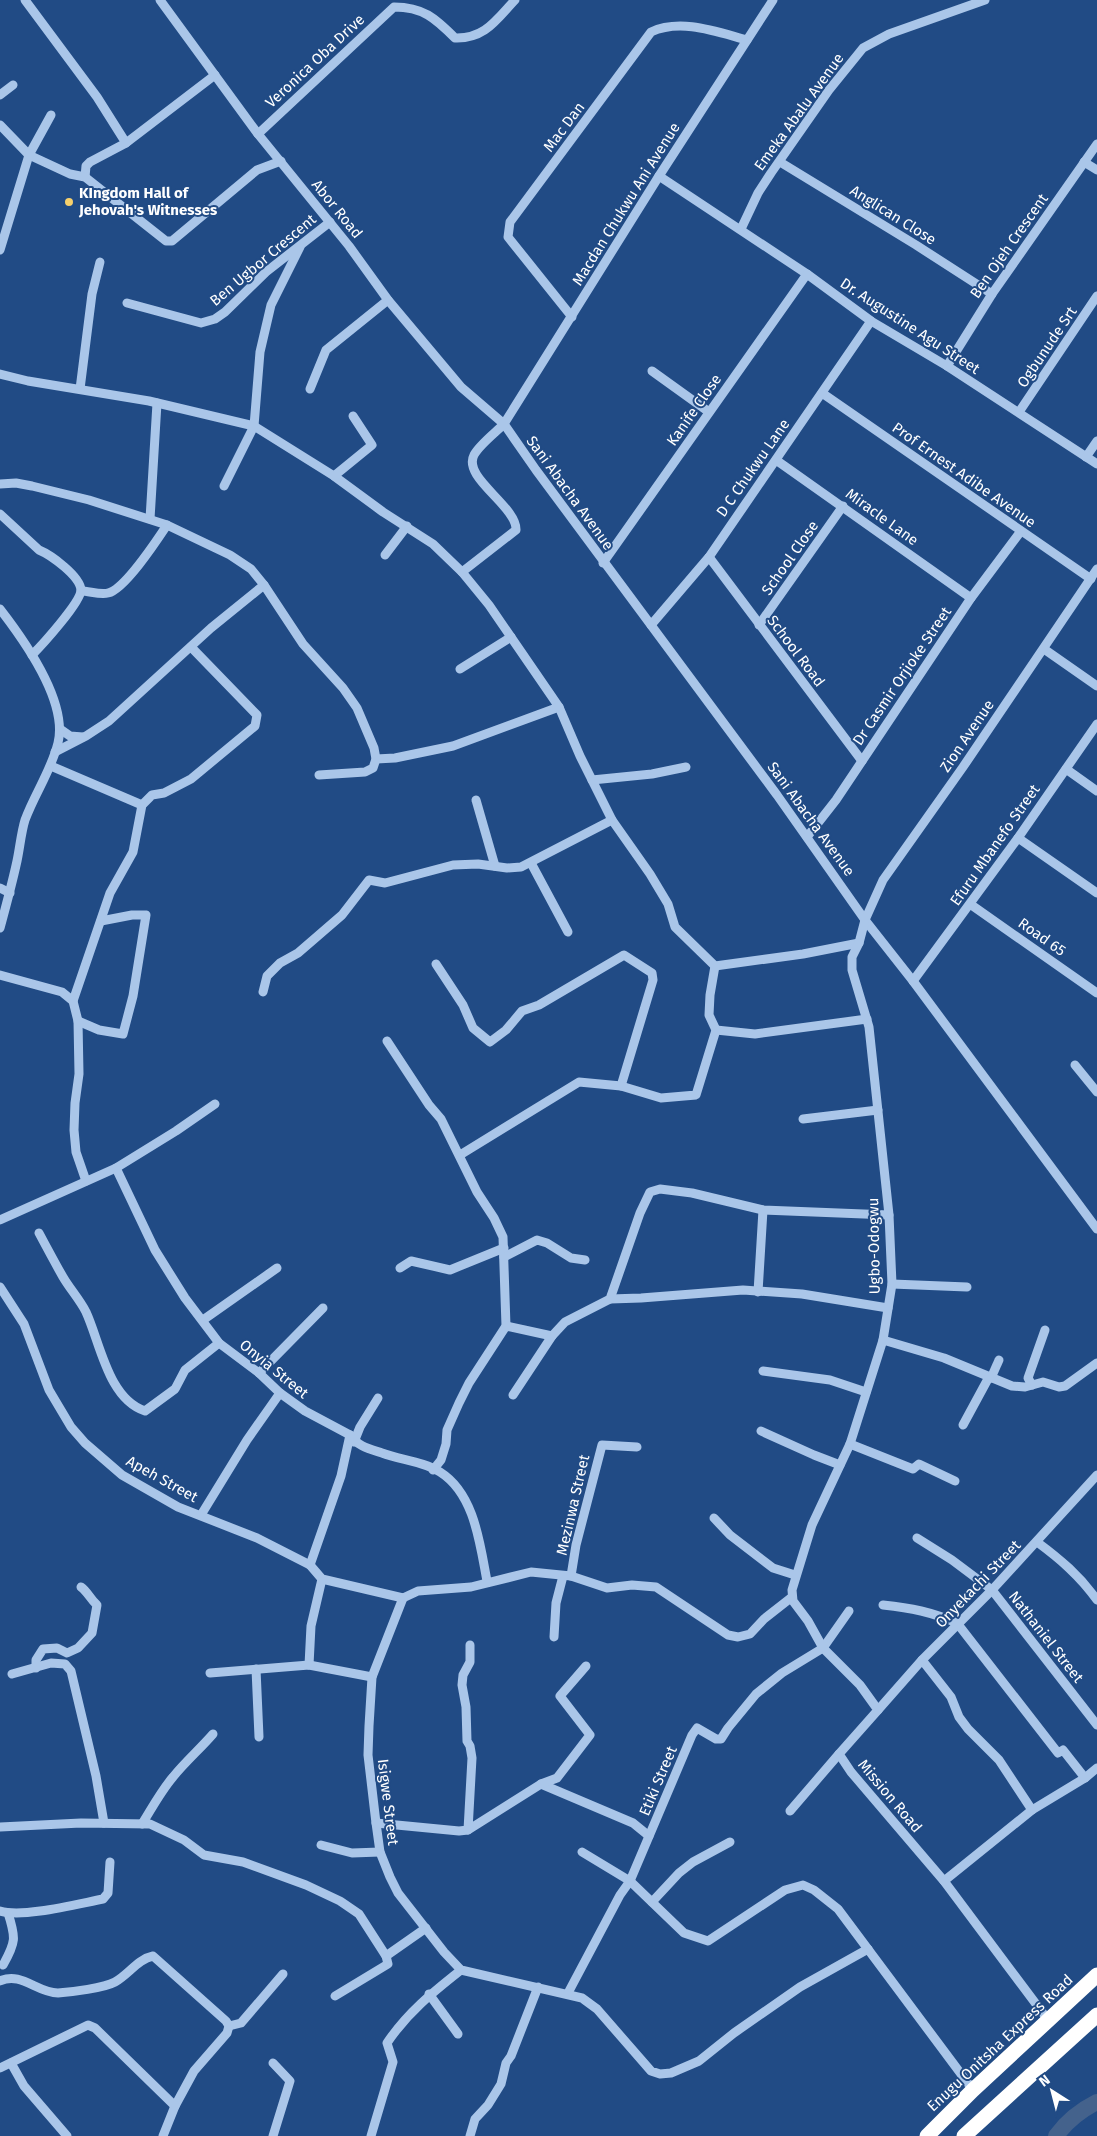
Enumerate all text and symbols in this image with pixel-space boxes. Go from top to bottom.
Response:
street label: Veronica Oba Drive [262,10,368,112]
street label: Emeka Abalu Avenue [750,50,848,174]
street label: Mac Dan [540,99,588,155]
street label: Macdan Chukwu Ani Avenue [568,119,684,289]
street label: Abor Road [308,176,366,242]
street label: Anglican Close [847,181,939,249]
place label: KIngdom Hall of Jehovah's Witnesses [78,184,217,219]
street label: Ben Ojeh Crescent [966,190,1052,302]
marker: KIngdom Hall of Jehovah's Witnesses [63,196,75,208]
street label: Ben Ugbor Crescent [206,210,320,310]
street label: Dr. Augustine Agu Street [837,274,984,378]
street label: Ogbunude Srt [1013,303,1081,391]
street label: Kanife Close [663,371,725,449]
street label: D C Chukwu Lane [713,416,793,520]
street label: Prof Ernest Adibe Avenue [889,419,1039,531]
street label: Sani Abacha Avenue [523,432,617,554]
street label: Miracle Lane [842,485,922,549]
street label: School Close [758,517,822,599]
street label: Dr Casmir Orjioke Street [849,603,955,749]
street label: School Road [763,612,829,690]
street label: Zion Avenue [936,696,998,776]
street label: Sani Abacha Avenue [764,758,858,880]
street label: Efuru Mbanefo Street [946,780,1044,909]
street label: Road 65 [1015,914,1069,960]
street label: Ugbo-Odogwu [864,1197,884,1295]
street label: Onyia Street [236,1336,313,1403]
street label: Apeh Street [123,1452,201,1506]
street label: Mezinwa Street [553,1452,593,1557]
street label: Onyekachi Street [932,1536,1025,1632]
street label: Nathaniel Street [1005,1588,1088,1687]
street label: Etiki Street [635,1743,681,1819]
street label: Mission Road [854,1756,926,1836]
street label: Isigwe Street [374,1758,402,1847]
street label: Enugu Onitsha Express Road [923,1971,1077,2115]
north arrow [1027,2066,1077,2116]
text: N [1036,2071,1053,2090]

